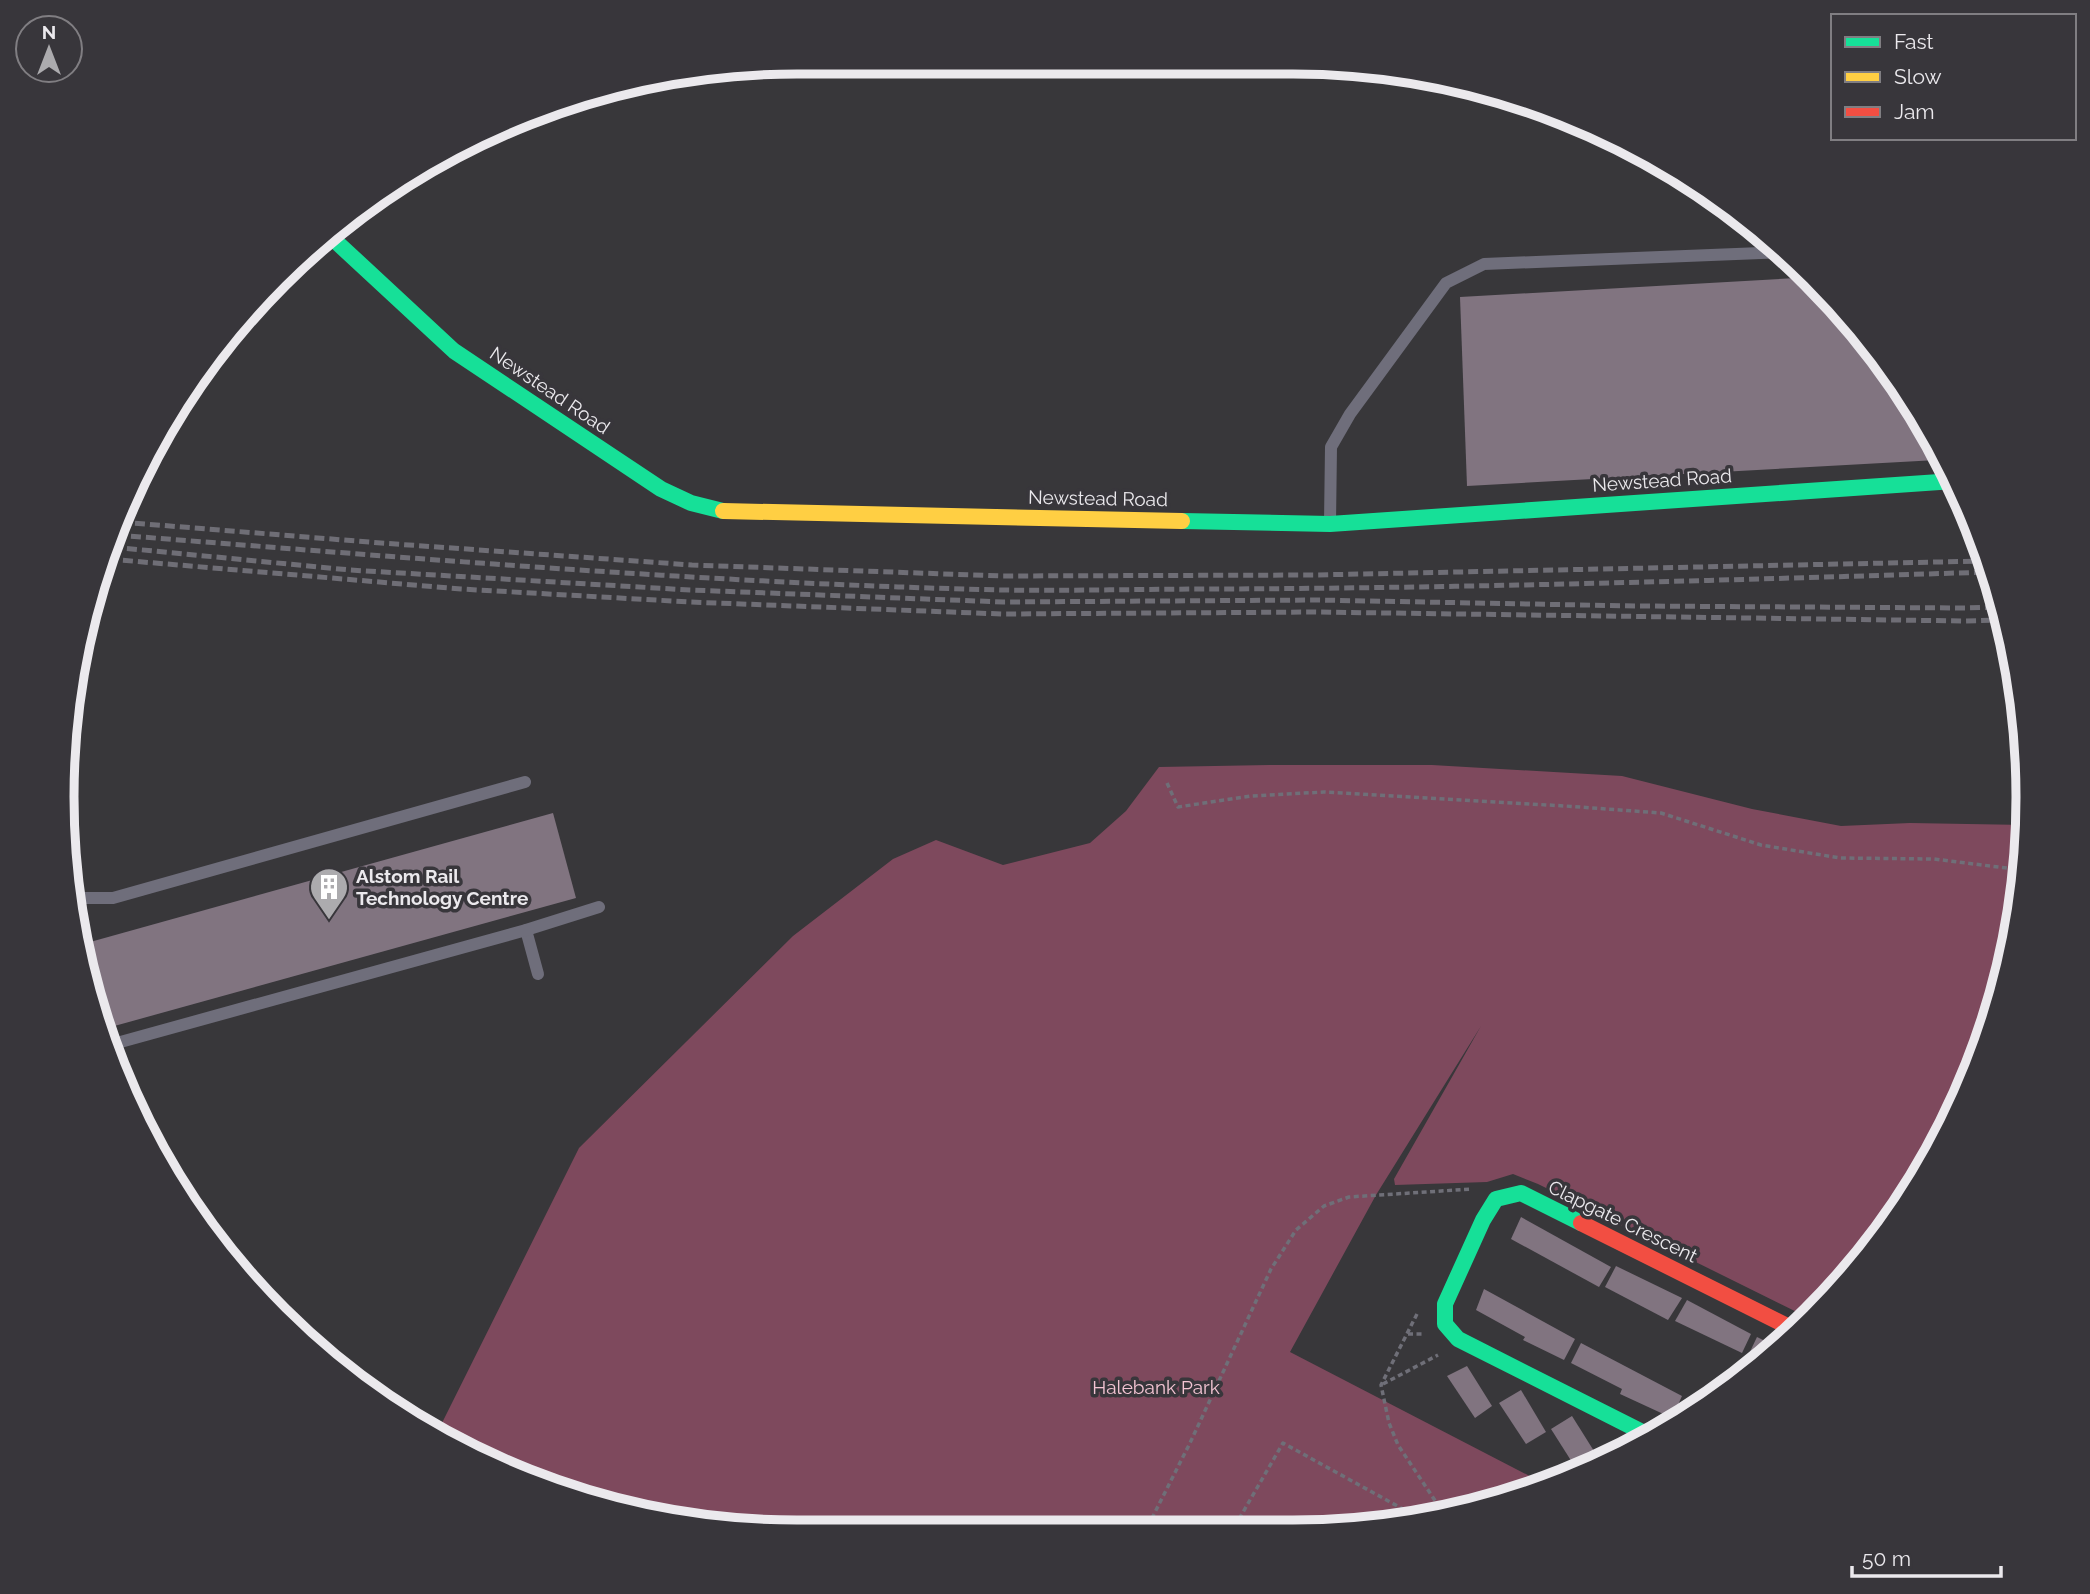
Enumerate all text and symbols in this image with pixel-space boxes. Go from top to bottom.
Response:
north arrow [14,14,84,84]
legend [1831,14,2076,140]
text: N [42,21,56,43]
text: Fast [1894,29,1934,54]
text: Slow [1894,64,1942,89]
text: Jam [1894,99,1935,124]
street label: Newstead Road [486,342,614,438]
street label: Newstead Road [1592,464,1732,496]
street label: Newstead Road [1028,486,1168,510]
place label: Alstom Rail Technology Centre [356,865,528,909]
building icon: Alstom Rail Technology Centre [308,866,350,921]
street label: Clapgate Crescent [1545,1175,1702,1267]
park label: Halebank Park [1092,1376,1220,1398]
scale bar [1852,1534,2001,1578]
text: 50 m [1862,1546,1911,1571]

